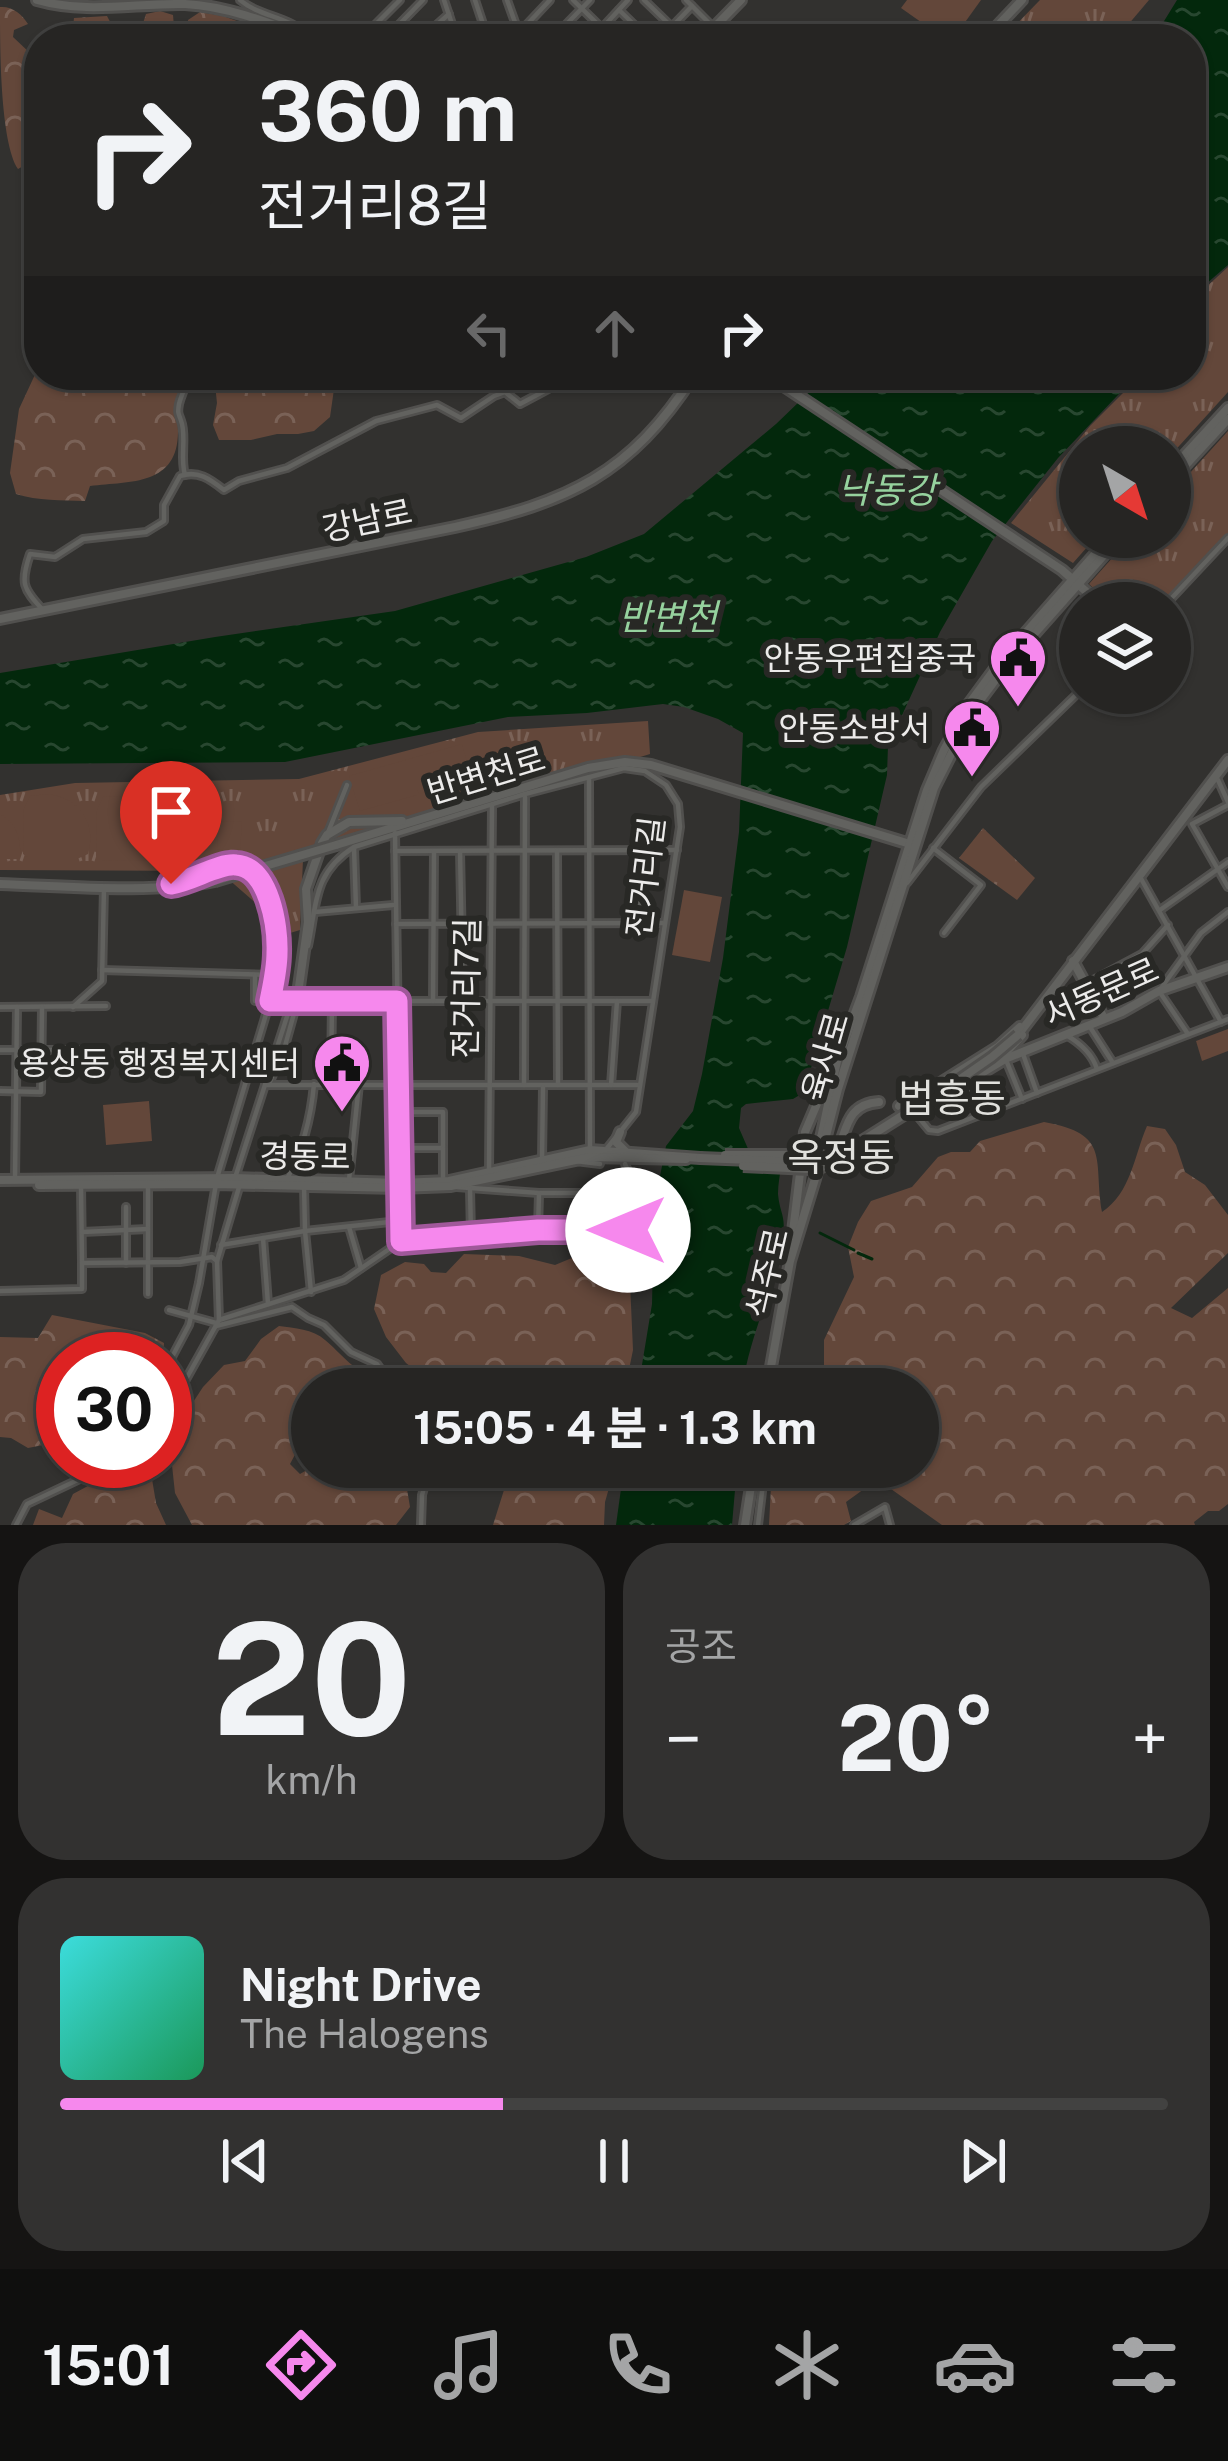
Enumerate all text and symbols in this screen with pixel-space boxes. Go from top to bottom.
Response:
text: 360 m [258,61,517,160]
icon: right [60,72,216,228]
text: 전거리8길 [258,174,492,237]
icon: left [456,300,522,366]
icon: ahead [582,300,648,366]
icon: right [708,300,774,366]
north arrow [1059,426,1191,558]
map controls [1059,426,1191,714]
water label: 낙동강 [837,469,942,511]
street label: 강남로 [318,492,416,548]
button: layers [1059,582,1191,714]
water label: 반변천 [618,596,722,638]
public building icon: 안동우편집중국 [987,627,1049,709]
place label: 안동우편집중국 [763,639,976,677]
public building icon: 안동소방서 [941,697,1003,779]
place label: 안동소방서 [778,709,930,747]
street label: 반변천로 [422,739,550,811]
pin [120,761,222,884]
icon: arrive [138,779,204,845]
street label: 전거리길 [619,814,671,940]
street label: 전거리7길 [446,917,486,1059]
street label: 서동문로 [1038,950,1164,1034]
street label: 육사로 [794,1008,856,1106]
public building icon: 용상동 행정복지센터 [311,1032,373,1114]
place label: 용상동 행정복지센터 [19,1044,300,1082]
district label: 법흥동 [898,1075,1006,1121]
district label: 옥정동 [787,1134,895,1180]
street label: 경동로 [259,1136,351,1176]
position arrow [565,1167,691,1293]
street label: 석주로 [738,1224,796,1322]
speed limit sign: 30 [36,1332,192,1488]
text: 15:05 · 4 분 · 1.3 km [413,1401,817,1454]
text: 20 [212,1587,411,1770]
text: 공조 [665,1623,737,1669]
text: 20° [838,1685,995,1791]
text: − [665,1700,702,1778]
text: + [1131,1700,1168,1778]
text: km/h [266,1757,357,1803]
text: Night Drive [240,1958,482,2011]
text: The Halogens [240,2011,489,2057]
icon: previous [212,2128,278,2194]
icon: pause [581,2128,647,2194]
icon: next [950,2128,1016,2194]
icon: directions [259,2323,343,2407]
icon: music [427,2323,511,2407]
icon: phone [596,2323,680,2407]
icon: climate [765,2323,849,2407]
icon: car [933,2323,1017,2407]
icon: filters [1102,2323,1186,2407]
text: 15:01 [42,2334,174,2397]

